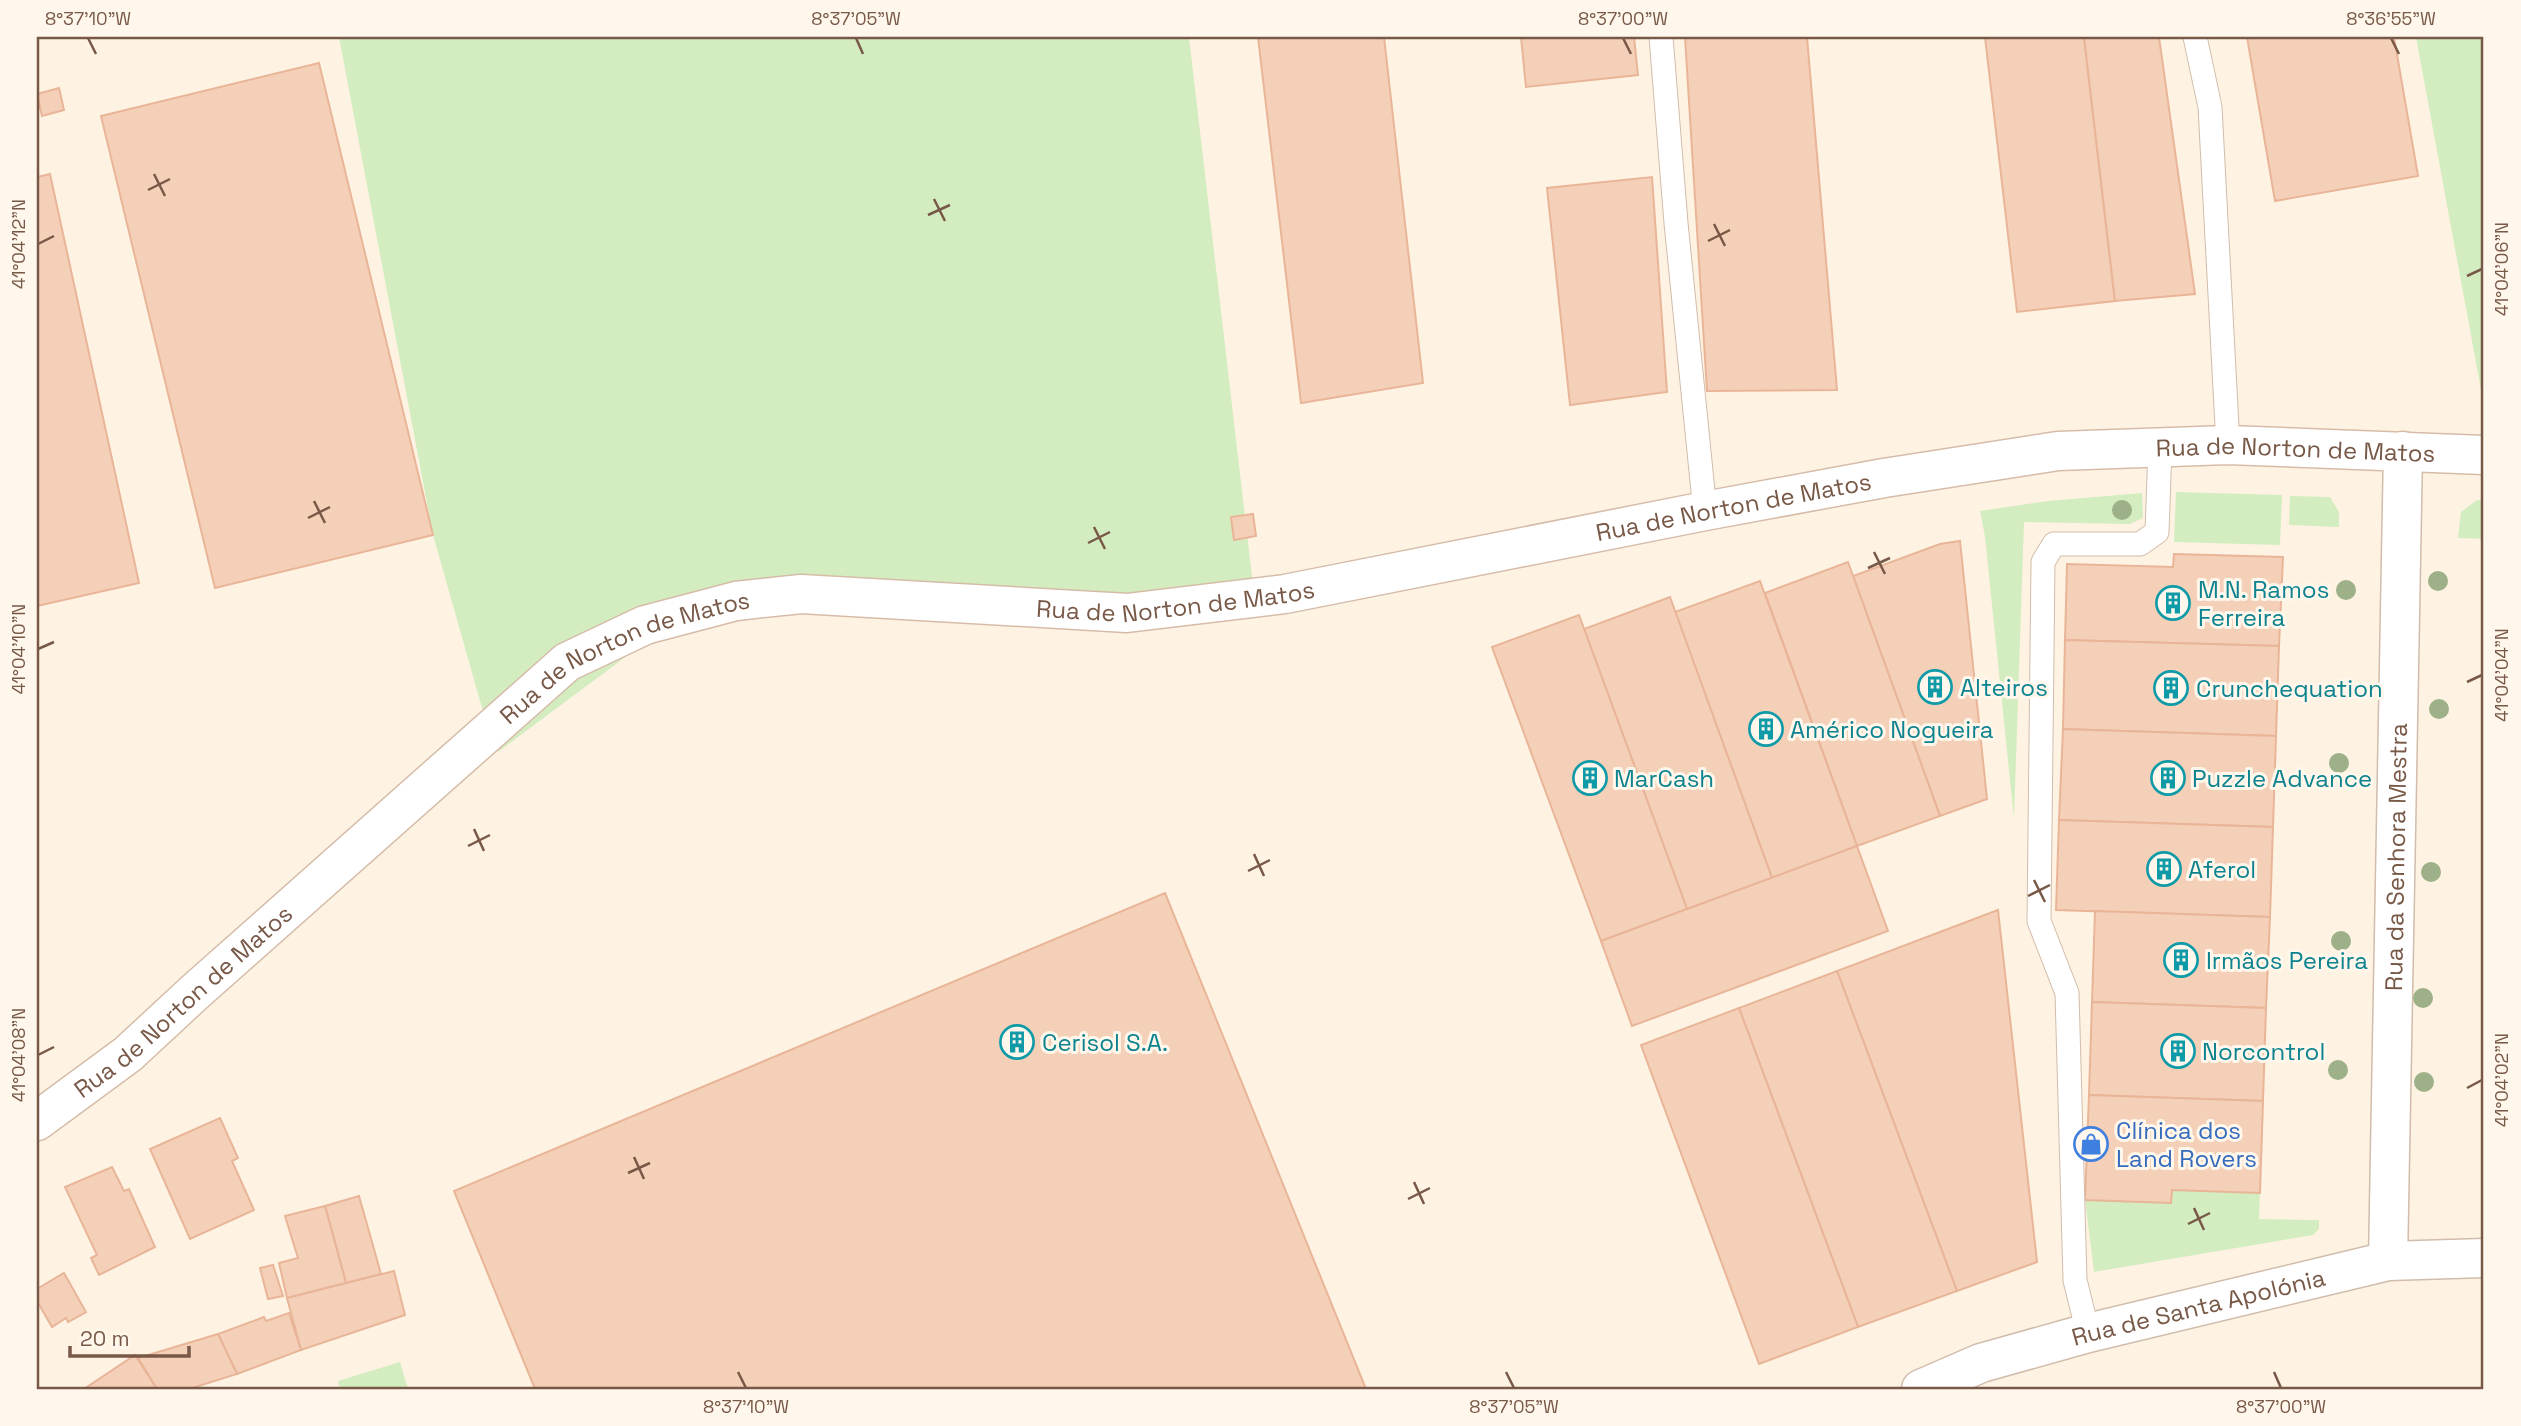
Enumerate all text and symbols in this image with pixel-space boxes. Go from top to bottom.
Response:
text: 8°37'10"W [45,7,131,30]
text: 8°37'05"W [811,7,901,30]
text: 8°37'00"W [1578,7,1668,30]
text: 8°36'55"W [2346,7,2436,30]
text: 41°04'12"N [7,199,30,289]
text: 41°04'06"N [2490,222,2513,316]
street label: Rua de Norton de Matos [2155,429,2436,469]
street label: Rua de Norton de Matos [1593,465,1874,548]
street label: Rua de Norton de Matos [1035,573,1317,629]
place label: M.N. Ramos Ferreira [2198,574,2329,633]
street label: Rua de Norton de Matos [493,584,751,730]
building icon: M.N. Ramos Ferreira [2154,584,2192,622]
text: 41°04'10"N [7,604,30,694]
text: 41°04'04"N [2490,628,2513,722]
building icon: Alteiros [1916,668,1954,706]
building icon: Crunchequation [2152,669,2190,707]
place label: Alteiros [1960,672,2048,703]
place label: Crunchequation [2196,673,2383,704]
building icon: Américo Nogueira [1747,710,1785,748]
place label: Américo Nogueira [1790,714,1994,745]
street label: Rua da Senhora Mestra [2378,723,2413,991]
building icon: MarCash [1571,759,1609,797]
building icon: Puzzle Advance [2149,759,2187,797]
place label: MarCash [1614,763,1714,794]
place label: Puzzle Advance [2192,763,2372,794]
building icon: Aferol [2145,850,2183,888]
place label: Aferol [2188,854,2256,885]
street label: Rua de Norton de Matos [67,898,298,1104]
building icon: Irmãos Pereira [2162,941,2200,979]
place label: Irmãos Pereira [2206,945,2368,976]
text: 41°04'08"N [7,1008,30,1102]
building icon: Cerisol S.A. [998,1023,1036,1061]
place label: Cerisol S.A. [1042,1027,1168,1058]
building icon: Norcontrol [2159,1032,2197,1070]
text: 41°04'02"N [2490,1033,2513,1127]
place label: Norcontrol [2202,1036,2325,1067]
place label: Clínica dos Land Rovers [2116,1115,2257,1174]
shop icon: Clínica dos Land Rovers [2072,1125,2110,1163]
street label: Rua de Santa Apolónia [2068,1261,2328,1352]
scale bar [70,1314,189,1358]
text: 20 m [80,1325,130,1352]
text: 8°37'10"W [703,1395,789,1418]
text: 8°37'05"W [1469,1395,1559,1418]
text: 8°37'00"W [2236,1395,2326,1418]

